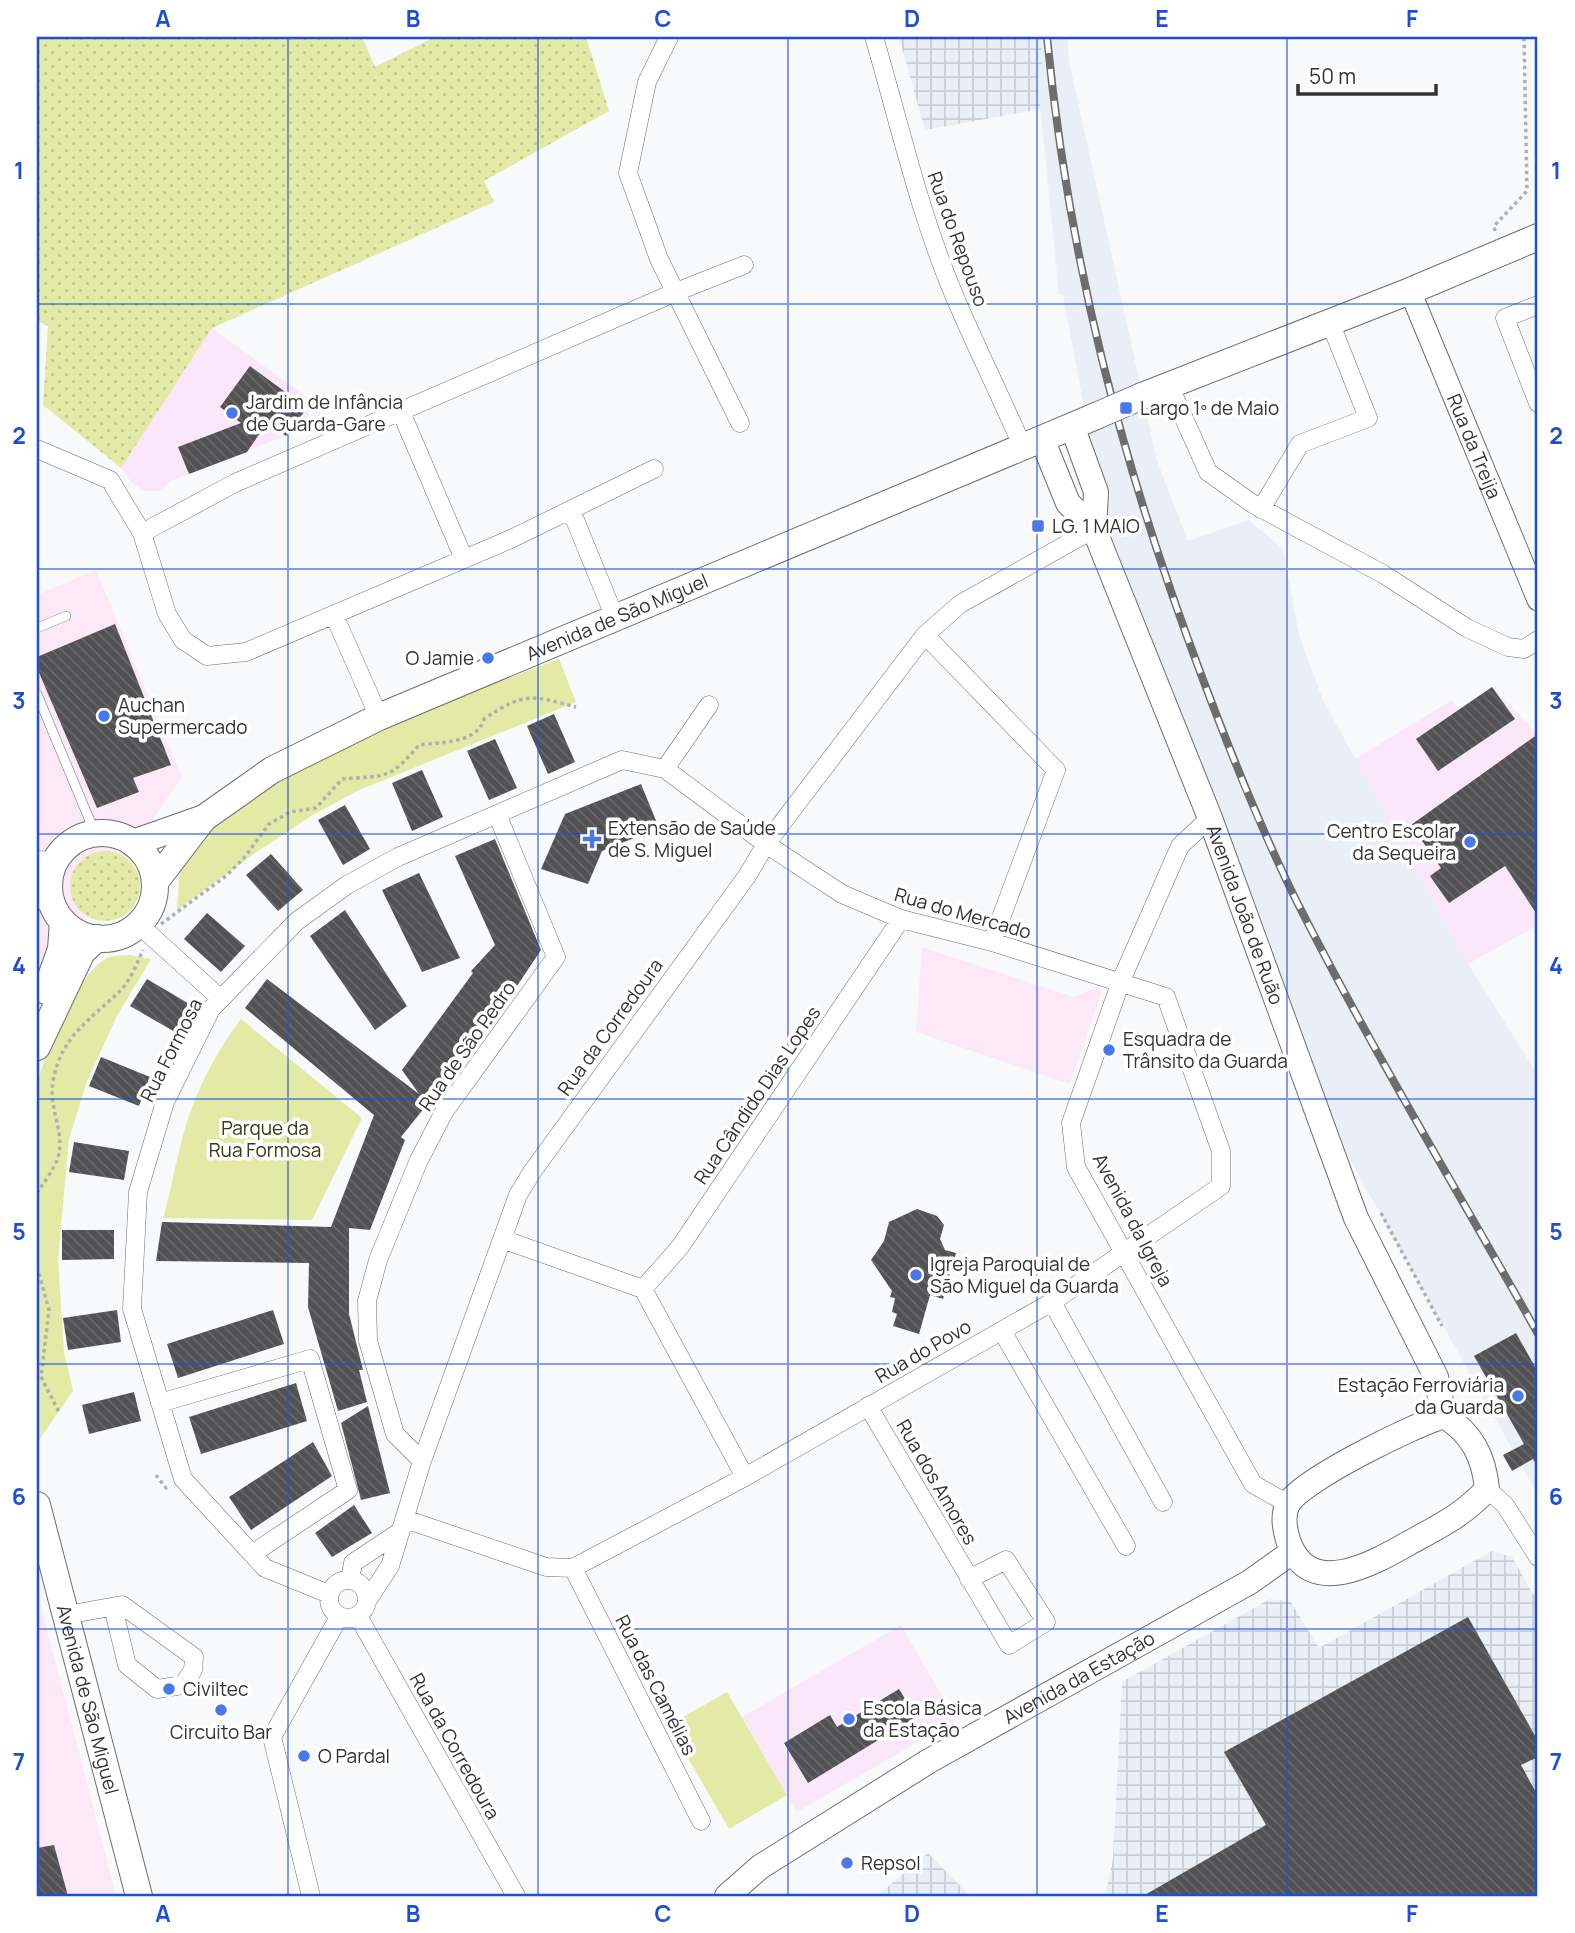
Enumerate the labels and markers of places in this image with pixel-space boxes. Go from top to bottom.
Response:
place label: Jardim de Infância de Guarda-Gare [246,389,403,437]
place label: Largo 1º de Maio [1140,395,1279,421]
marker: Largo 1º de Maio [1118,400,1134,416]
marker: Jardim de Infância de Guarda-Gare [224,405,240,421]
place label: LG. 1 MAIO [1052,513,1140,539]
marker: LG. 1 MAIO [1030,518,1046,534]
place label: O Jamie [405,645,474,671]
marker: O Jamie [480,650,496,666]
place label: Auchan Supermercado [118,692,248,740]
marker: Auchan Supermercado [96,708,112,724]
place label: Extensão de Saúde de S. Miguel [608,815,776,863]
place label: Centro Escolar da Sequeira [1327,818,1456,866]
marker: Extensão de Saúde de S. Miguel [582,829,602,849]
marker: Centro Escolar da Sequeira [1462,834,1478,850]
place label: Esquadra de Trânsito da Guarda [1123,1026,1288,1074]
marker: Esquadra de Trânsito da Guarda [1101,1042,1117,1058]
place label: Igreja Paroquial de São Miguel da Guarda [930,1251,1119,1299]
marker: Igreja Paroquial de São Miguel da Guarda [908,1267,924,1283]
place label: Estação Ferroviária da Guarda [1338,1372,1504,1420]
marker: Estação Ferroviária da Guarda [1510,1388,1526,1404]
place label: Civiltec [183,1676,248,1702]
marker: Civiltec [161,1681,177,1697]
place label: Escola Básica da Estação [863,1695,982,1743]
marker: Circuito Bar [213,1702,229,1718]
marker: Escola Básica da Estação [841,1711,857,1727]
place label: Circuito Bar [170,1719,272,1745]
place label: O Pardal [318,1743,390,1769]
marker: O Pardal [296,1748,312,1764]
place label: Repsol [861,1850,921,1876]
marker: Repsol [839,1855,855,1871]

